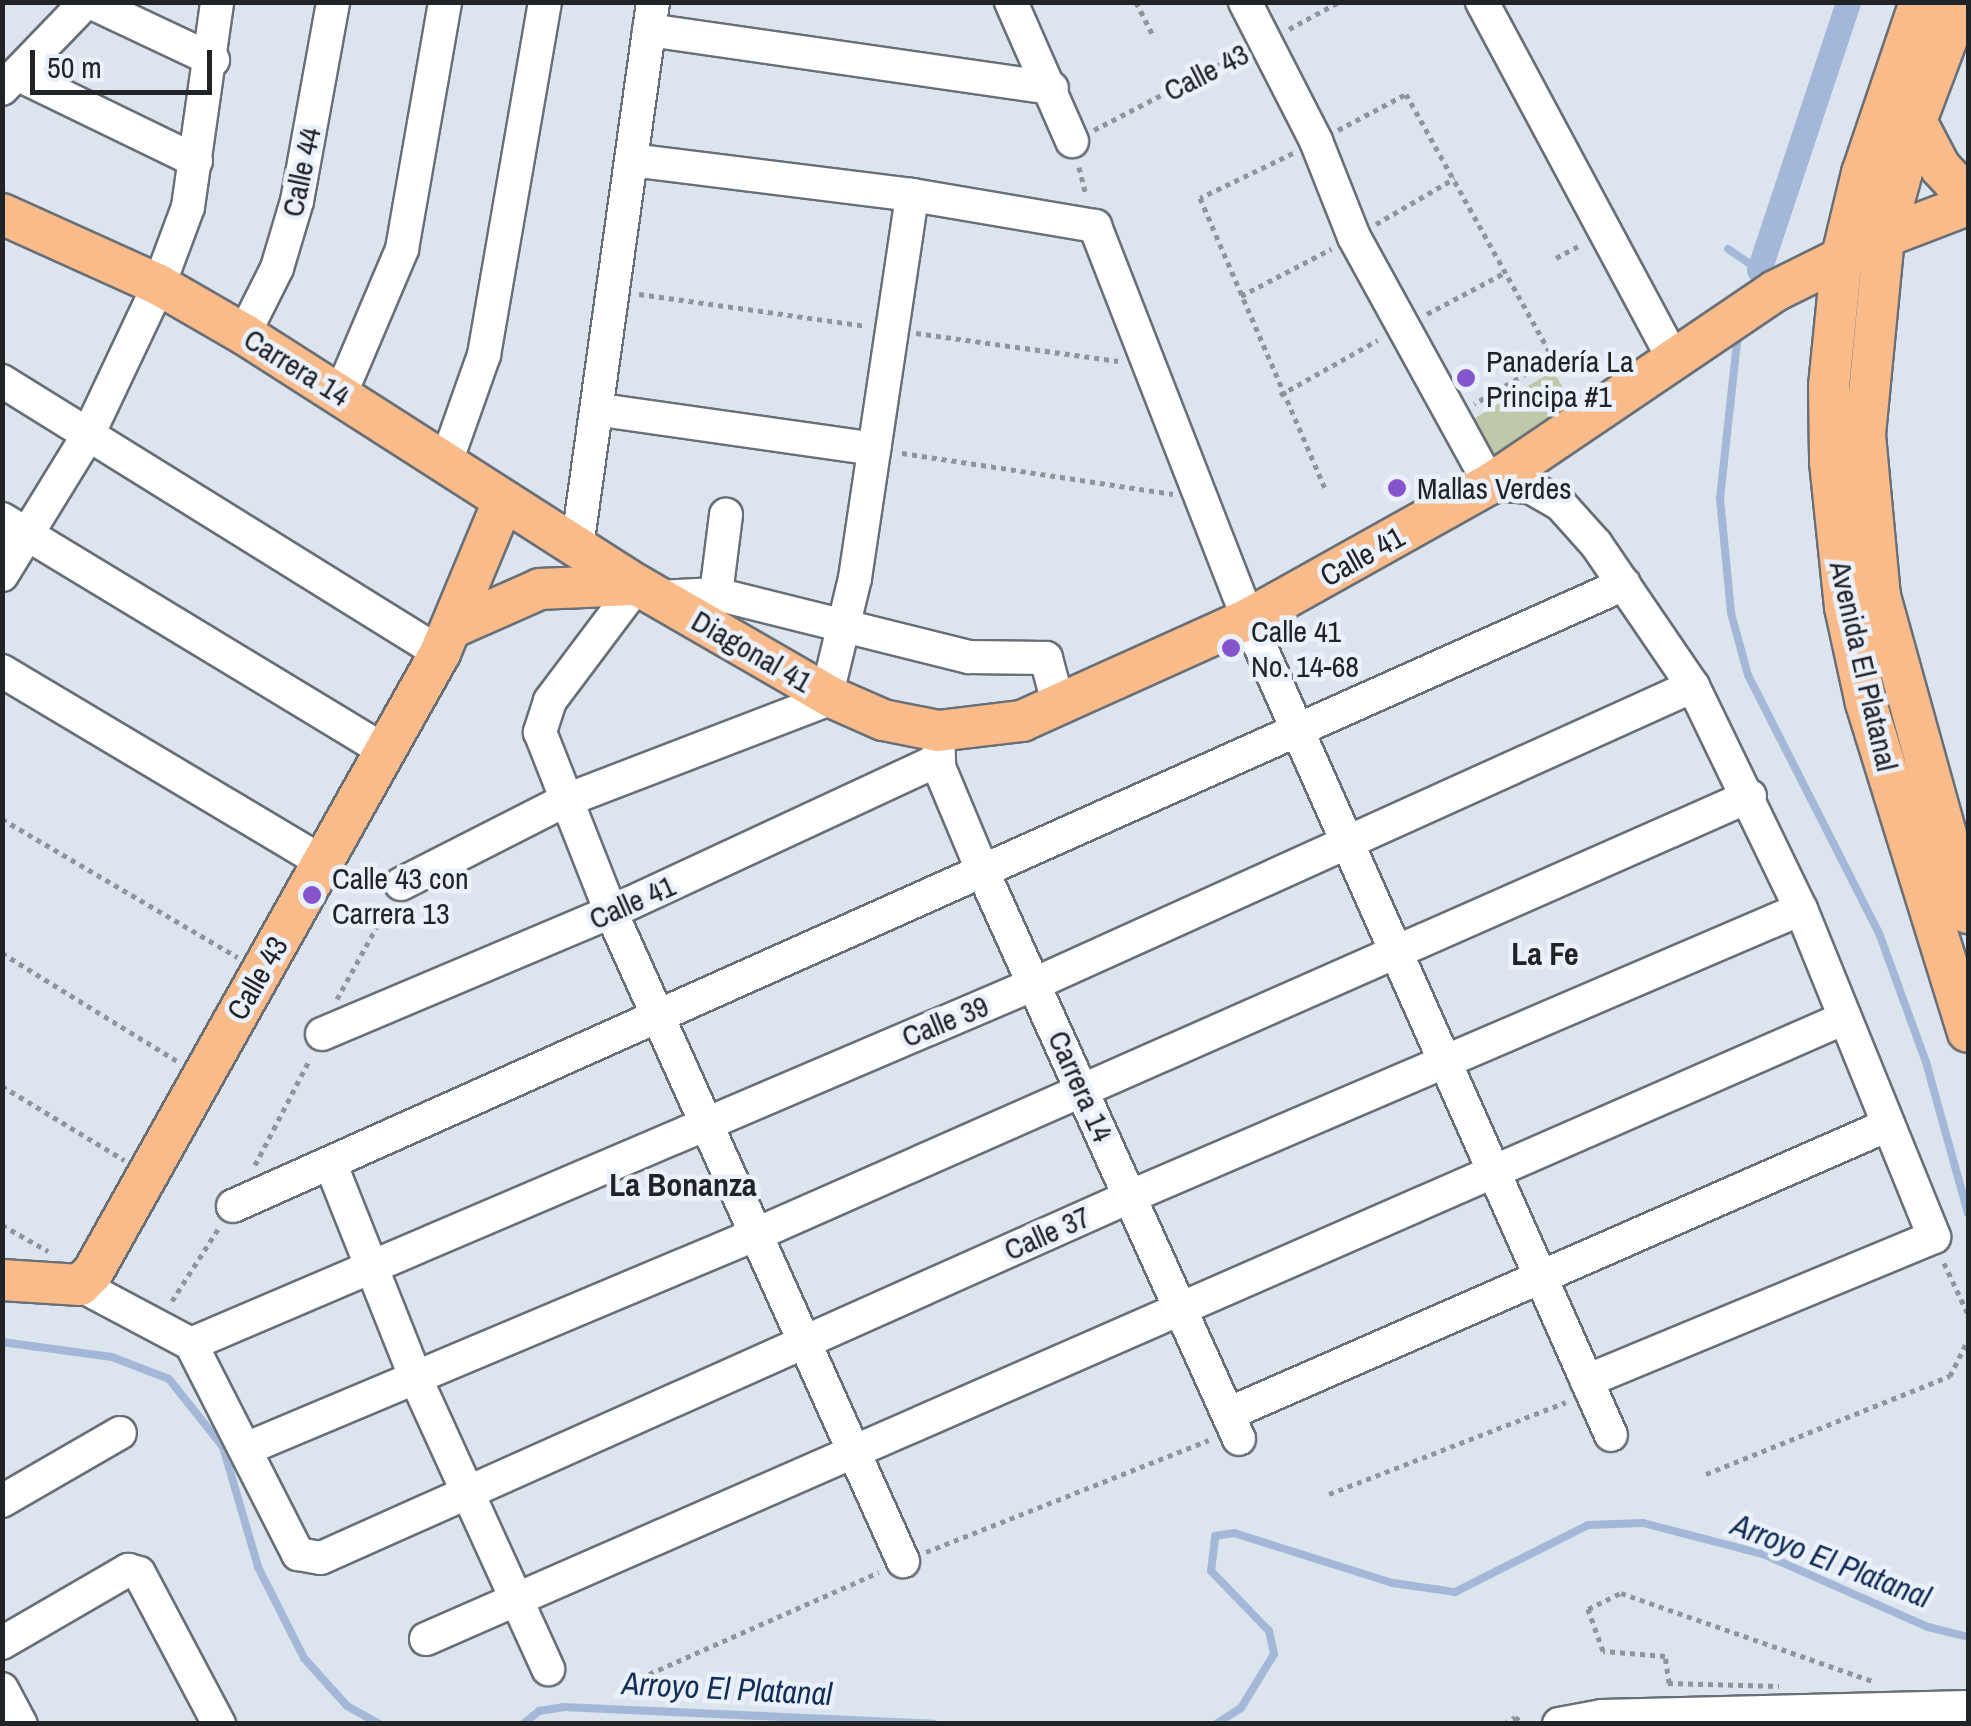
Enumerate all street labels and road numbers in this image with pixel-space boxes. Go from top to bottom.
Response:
street label: Calle 43 [1158,35,1254,109]
street label: Calle 44 [274,124,328,220]
street label: Carrera 14 [238,321,356,413]
street label: Calle 41 [1314,518,1410,594]
street label: Avenida El Platanal [1822,558,1906,774]
street label: Diagonal 41 [686,602,818,700]
street label: Calle 41 [583,867,681,937]
street label: Calle 43 [219,930,295,1026]
street label: Calle 39 [896,987,994,1055]
street label: Carrera 14 [1041,1025,1121,1147]
street label: Calle 37 [998,1198,1096,1268]

